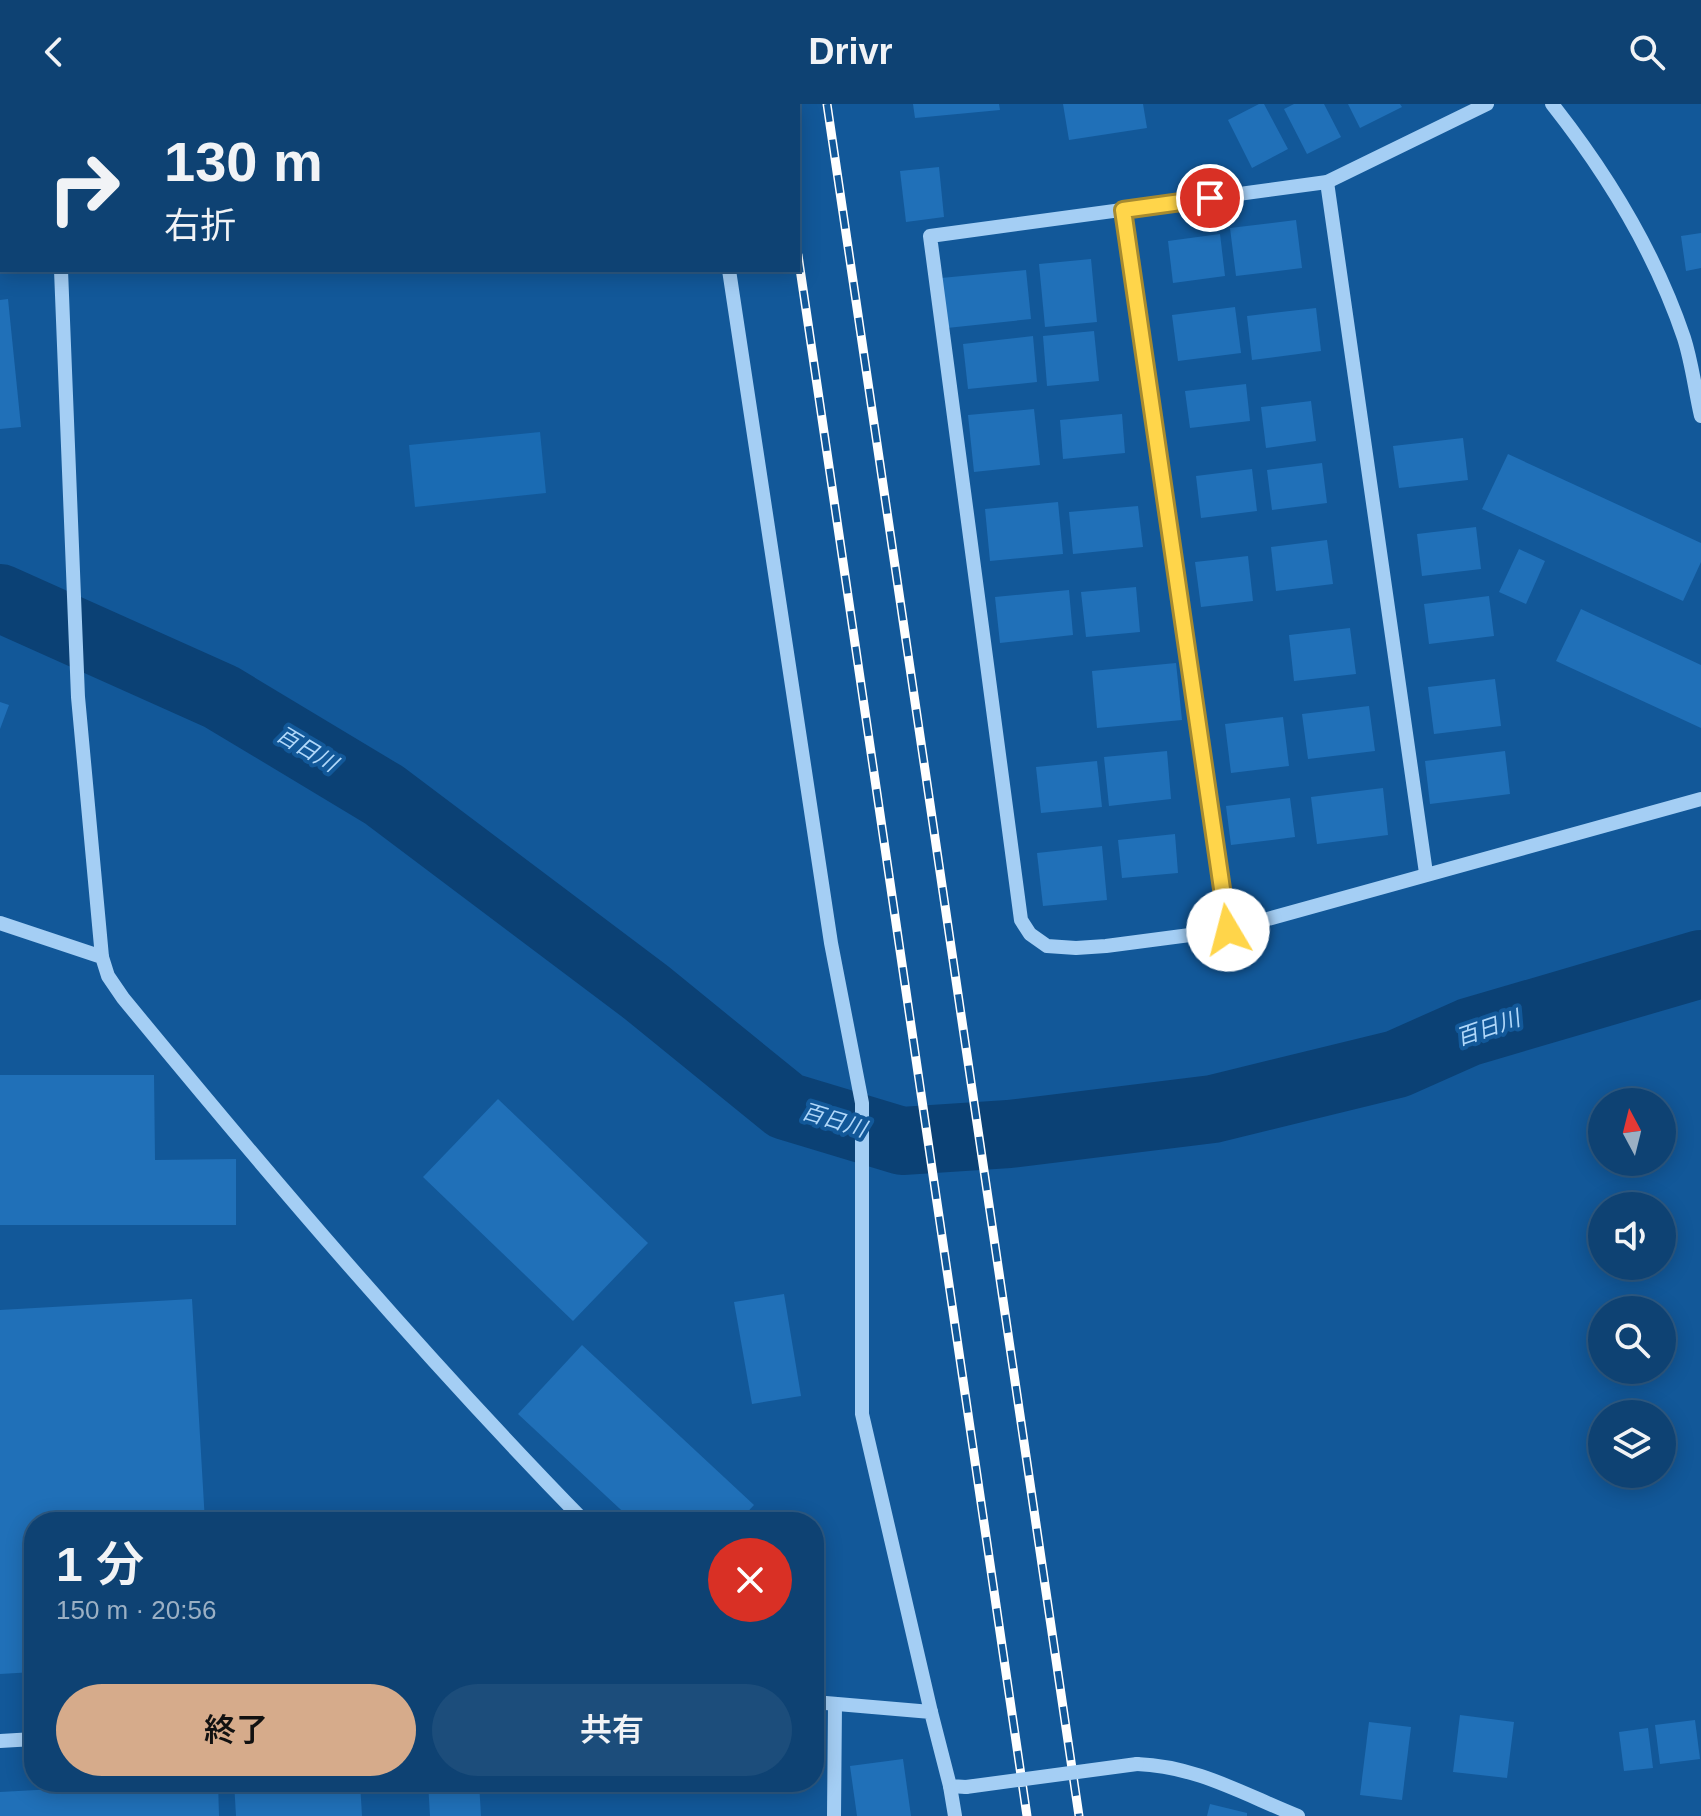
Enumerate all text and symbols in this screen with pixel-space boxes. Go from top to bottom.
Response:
icon: back [32,30,76,74]
icon: search [1625,30,1669,74]
text: Drivr [808,31,893,72]
text: 130 m [164,130,323,193]
icon: right [32,136,136,240]
pin [1176,164,1244,232]
icon: arrive [1188,176,1232,220]
text: 右折 [164,205,236,246]
water label: 百日川 [272,721,343,778]
position arrow [1186,888,1270,972]
water label: 百日川 [1453,1005,1525,1051]
north arrow [1588,1088,1676,1176]
map controls [1588,1088,1676,1488]
water label: 百日川 [799,1098,871,1142]
button: sound [1588,1192,1676,1280]
button: search [1588,1296,1676,1384]
button: layers [1588,1400,1676,1488]
text: 1 分 [56,1538,144,1591]
button: close [708,1538,792,1622]
text: 150 m · 20:56 [56,1595,216,1625]
button: 終了 [56,1684,416,1776]
button: 共有 [432,1684,792,1776]

